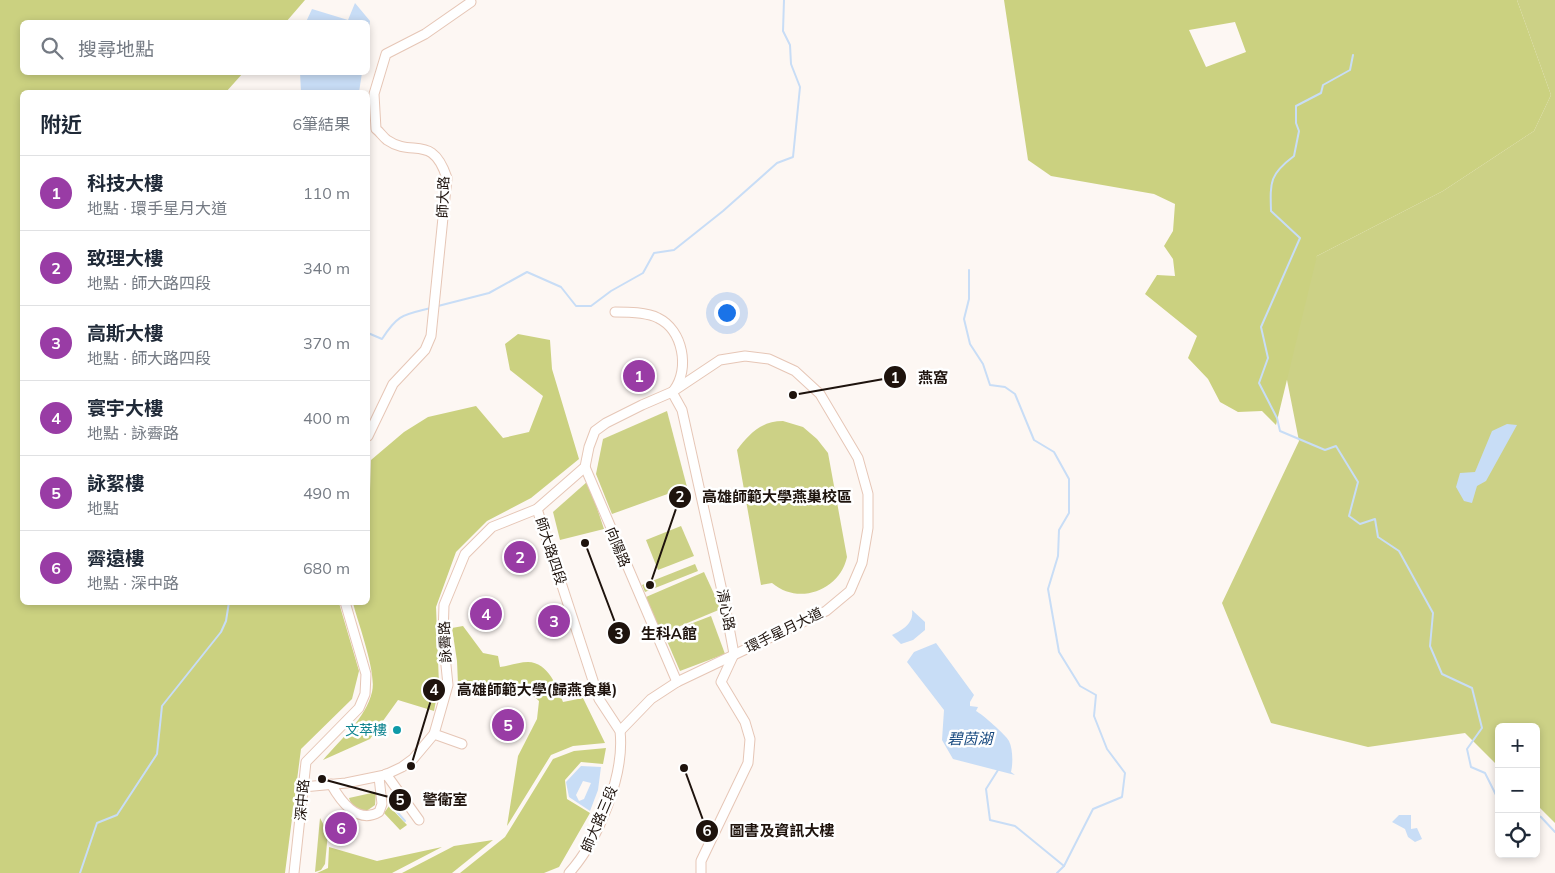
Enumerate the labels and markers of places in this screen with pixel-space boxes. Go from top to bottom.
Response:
pin: 1 [623,357,655,395]
callout: 燕窩 [883,362,958,392]
callout: 高雄師範大學燕巢校區 [667,482,862,512]
pin: 2 [504,538,536,576]
pin: 4 [470,595,502,633]
pin: 3 [538,602,570,640]
callout: 生科A館 [606,618,707,648]
callout: 高雄師範大學(歸燕食巢) [421,675,627,705]
pin: 5 [492,706,524,744]
place label: 文萃樓 [345,721,387,739]
marker: 文萃樓 [391,724,403,736]
callout: 警衛室 [387,785,477,815]
pin: 6 [325,809,357,847]
callout: 圖書及資訊大樓 [694,816,844,846]

